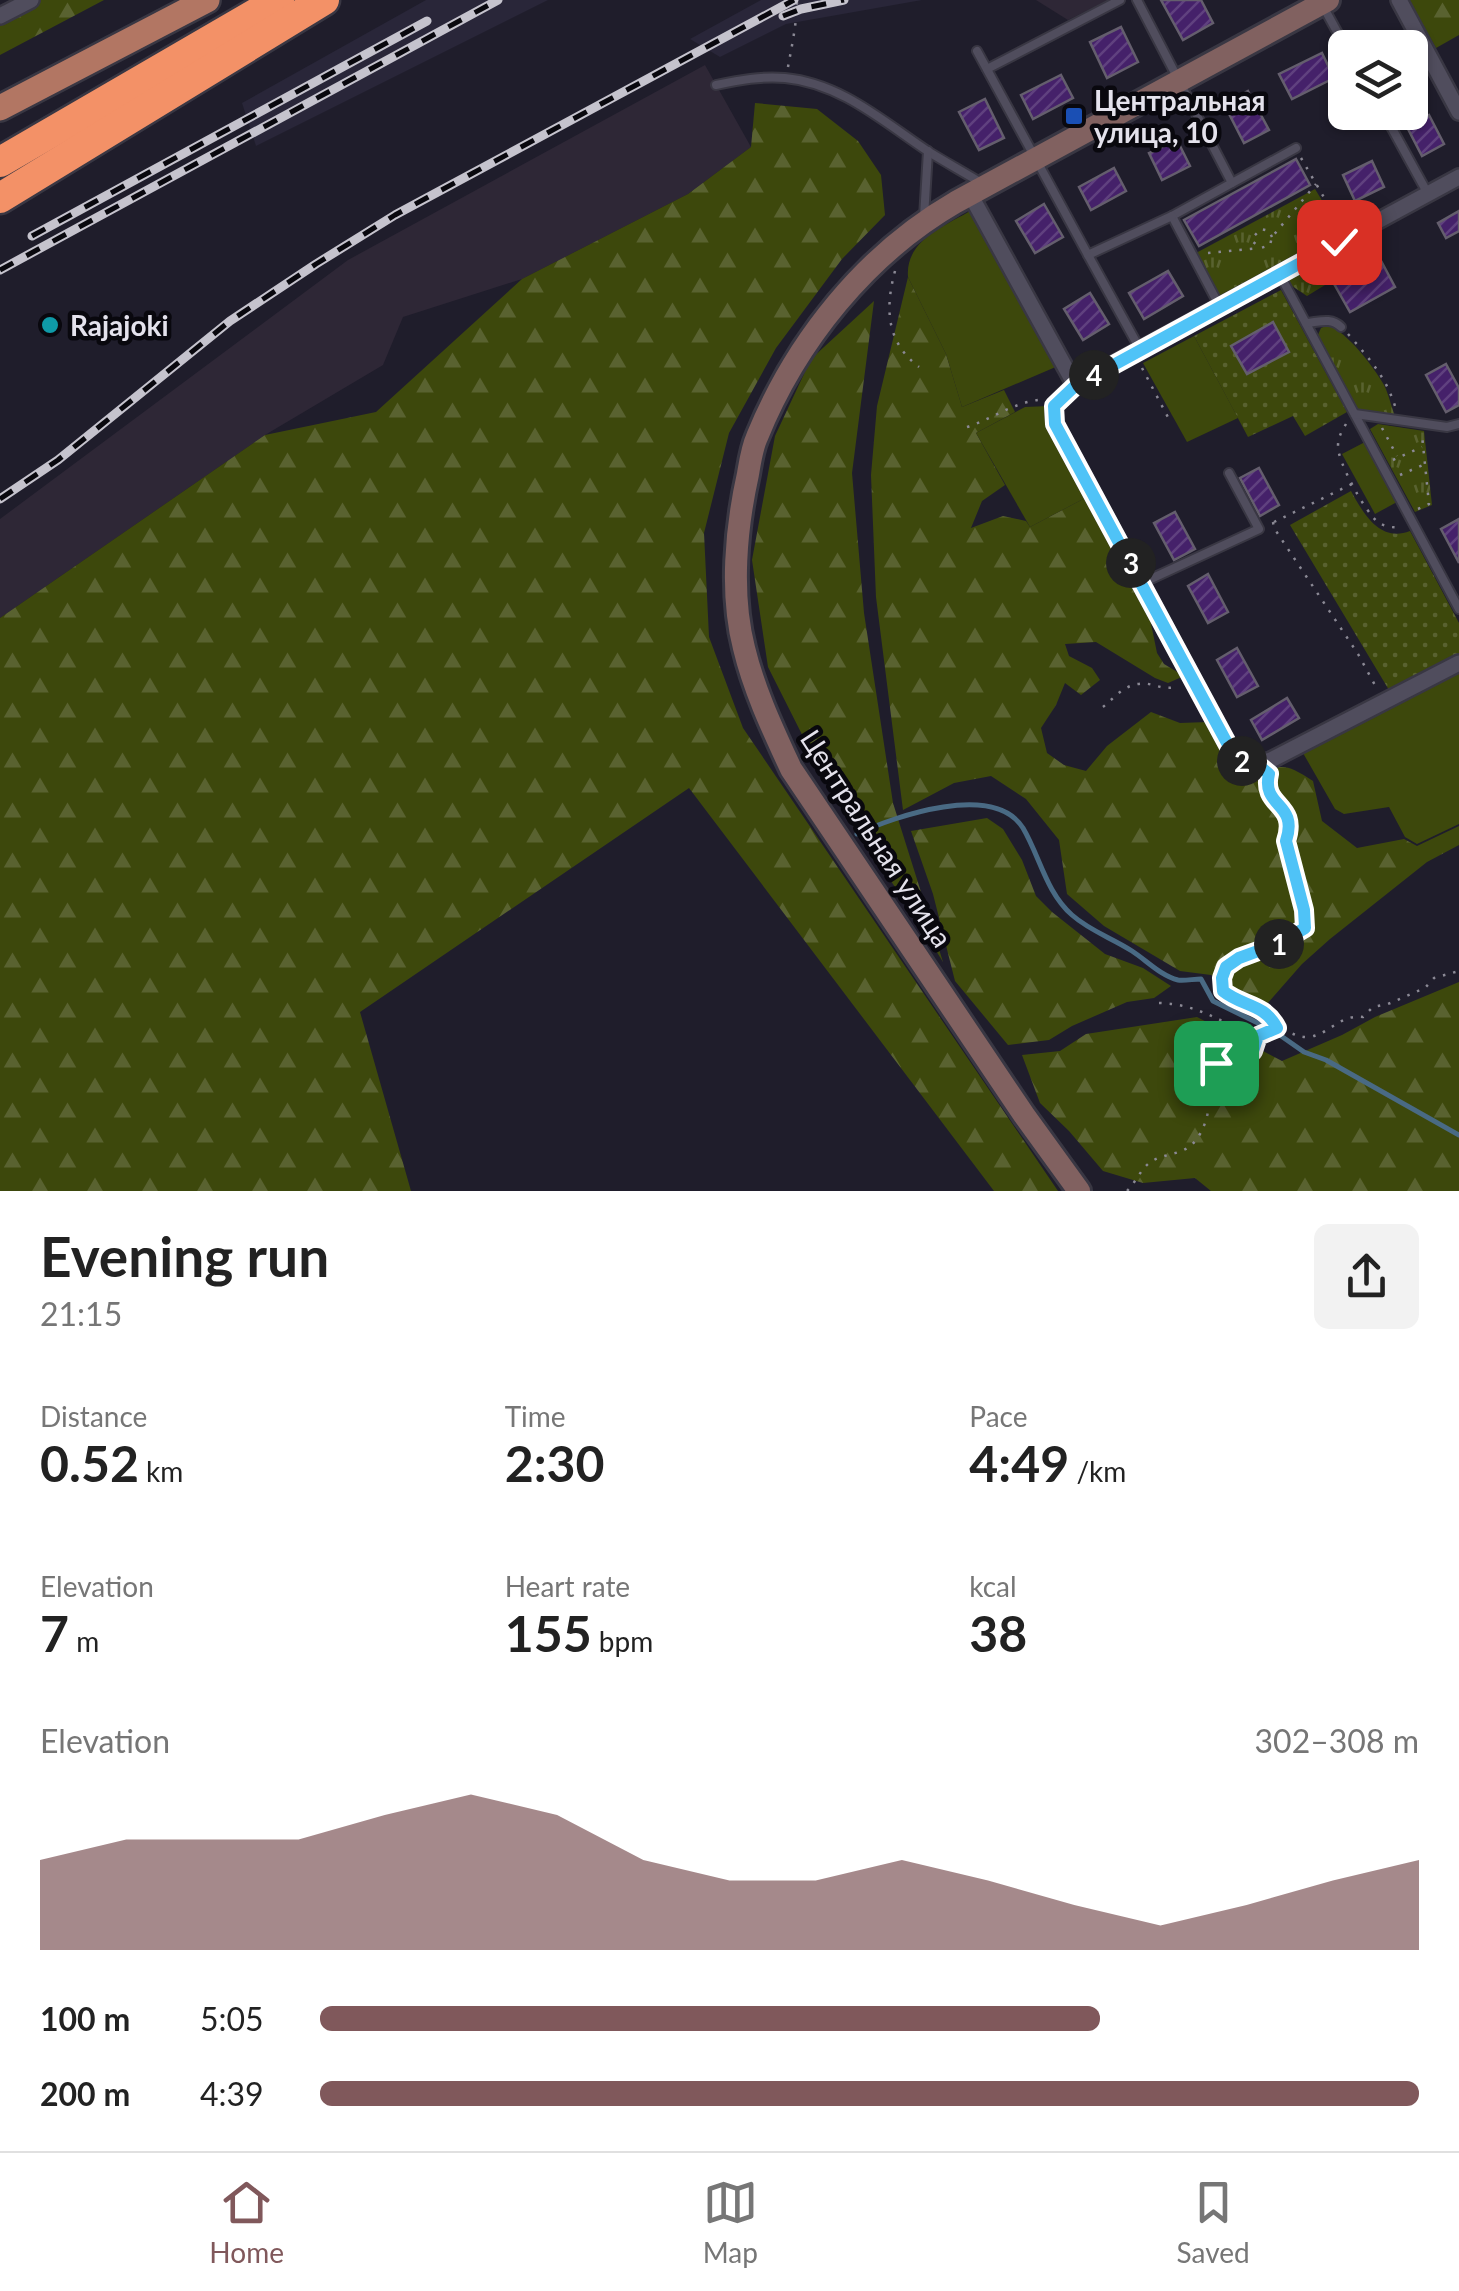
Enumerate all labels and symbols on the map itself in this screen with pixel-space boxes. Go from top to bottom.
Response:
place label: Центральная улица, 10 [1094,83,1266,149]
marker: Центральная улица, 10 [1063,105,1085,127]
pin [1297,200,1382,285]
place label: Rajajoki [70,308,169,342]
marker: Rajajoki [39,314,61,336]
pin: 4 [1069,350,1119,400]
pin: 3 [1106,538,1156,588]
street label: Центральная улица [794,723,960,953]
pin: 2 [1217,736,1267,786]
pin: 1 [1254,919,1304,969]
pin [1174,1021,1259,1106]

